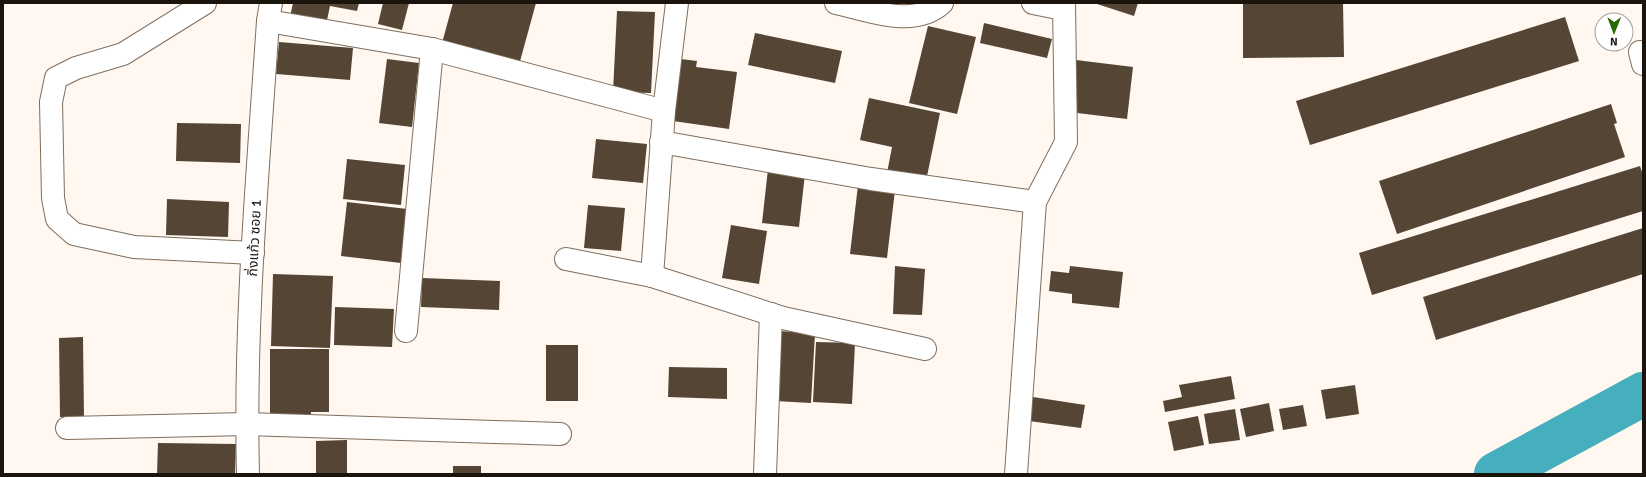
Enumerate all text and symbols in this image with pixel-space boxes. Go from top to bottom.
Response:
north arrow [1594,12,1634,52]
text: N [1610,35,1618,48]
street label: กิ่งแก้ว ซอย 1 [243,199,265,277]

